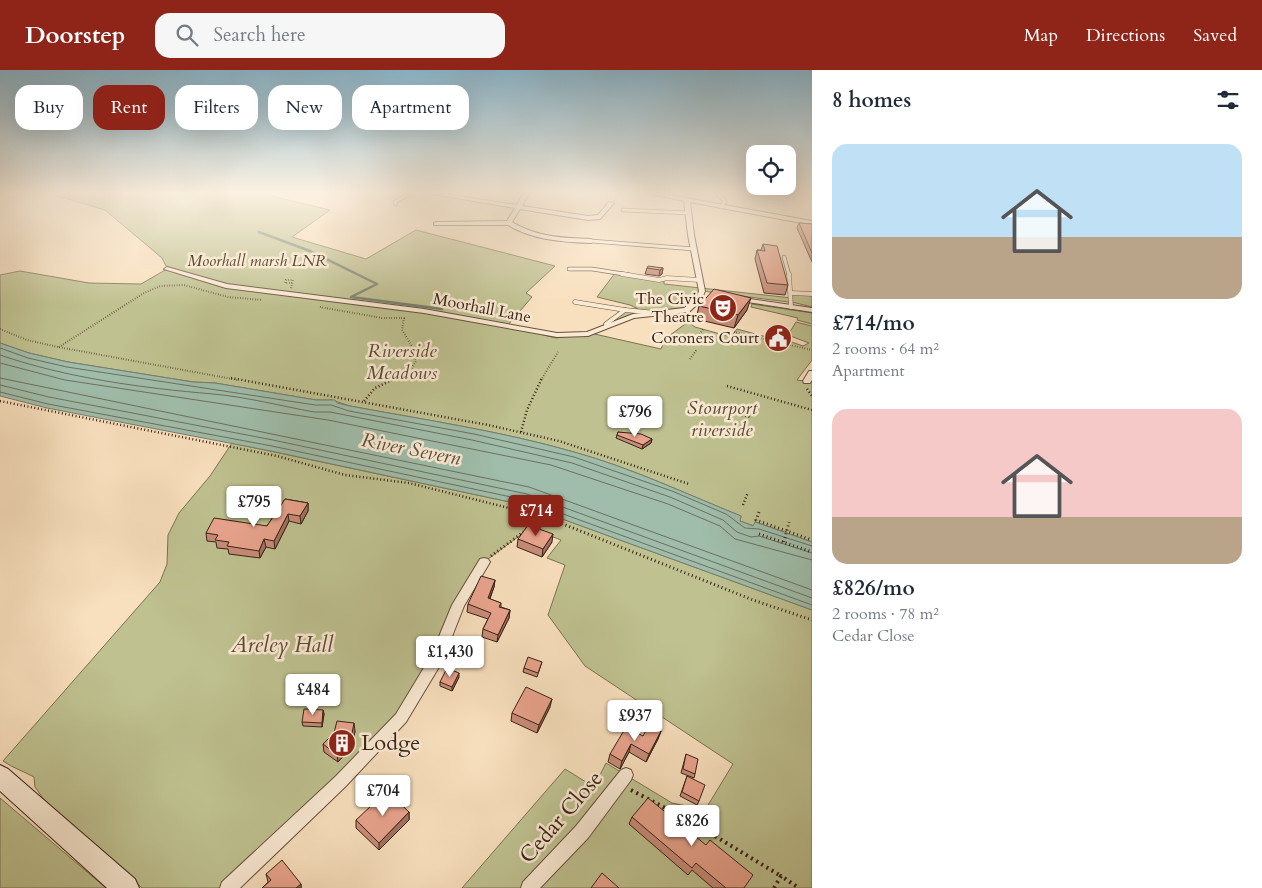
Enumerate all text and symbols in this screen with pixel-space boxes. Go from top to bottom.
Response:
search box [155,13,505,58]
text: Doorstep [25,19,125,52]
icon: search [173,21,201,49]
text: Search here [213,22,306,48]
text: Map [1024,23,1058,48]
text: Directions [1086,23,1165,48]
text: Saved [1193,23,1237,48]
chip: Buy [15,85,83,130]
chip: Rent [93,85,165,130]
chip: Filters [175,85,258,130]
chip: New [268,85,342,130]
chip: Apartment [352,85,469,130]
text: 8 homes [832,86,911,115]
icon: filters [1214,86,1242,114]
map controls [746,145,796,195]
button: locate [746,145,796,195]
icon: home [992,176,1082,266]
park label: Moorhall marsh LNR [187,250,327,272]
street label: Moorhall Lane [431,288,533,328]
place label: The Civic Theatre [635,288,704,328]
theatre icon: The Civic Theatre [708,293,738,323]
text: £714/mo [832,309,915,338]
public building icon: Coroners Court [763,323,793,353]
place label: Coroners Court [651,327,759,349]
park label: Riverside Meadows [367,338,438,386]
text: 2 rooms · 64 m² [832,338,939,360]
text: Apartment [832,360,905,382]
park label: Stourport riverside [687,395,758,443]
pin: £796 [605,396,665,438]
text: £796 [618,401,652,423]
water label: River Severn [359,426,463,472]
icon: home [992,441,1082,531]
pin: £795 [224,486,284,528]
text: £795 [237,491,271,513]
pin: £714 [506,494,566,537]
text: £714 [519,500,553,522]
text: £826/mo [832,574,915,603]
text: 2 rooms · 78 m² [832,603,939,625]
text: Cedar Close [832,625,915,647]
park label: Areley Hall [230,630,334,660]
pin: £1,430 [409,636,491,678]
text: £1,430 [427,641,473,663]
pin: £484 [283,674,343,716]
text: £484 [296,679,330,701]
pin: £937 [605,700,665,742]
text: £937 [618,705,652,727]
building icon: Lodge [327,728,357,758]
place label: Lodge [361,728,420,758]
street label: Cedar Close [512,764,610,870]
pin: £704 [353,774,413,817]
text: £704 [366,780,400,802]
pin: £826 [662,804,722,847]
text: £826 [675,810,709,832]

